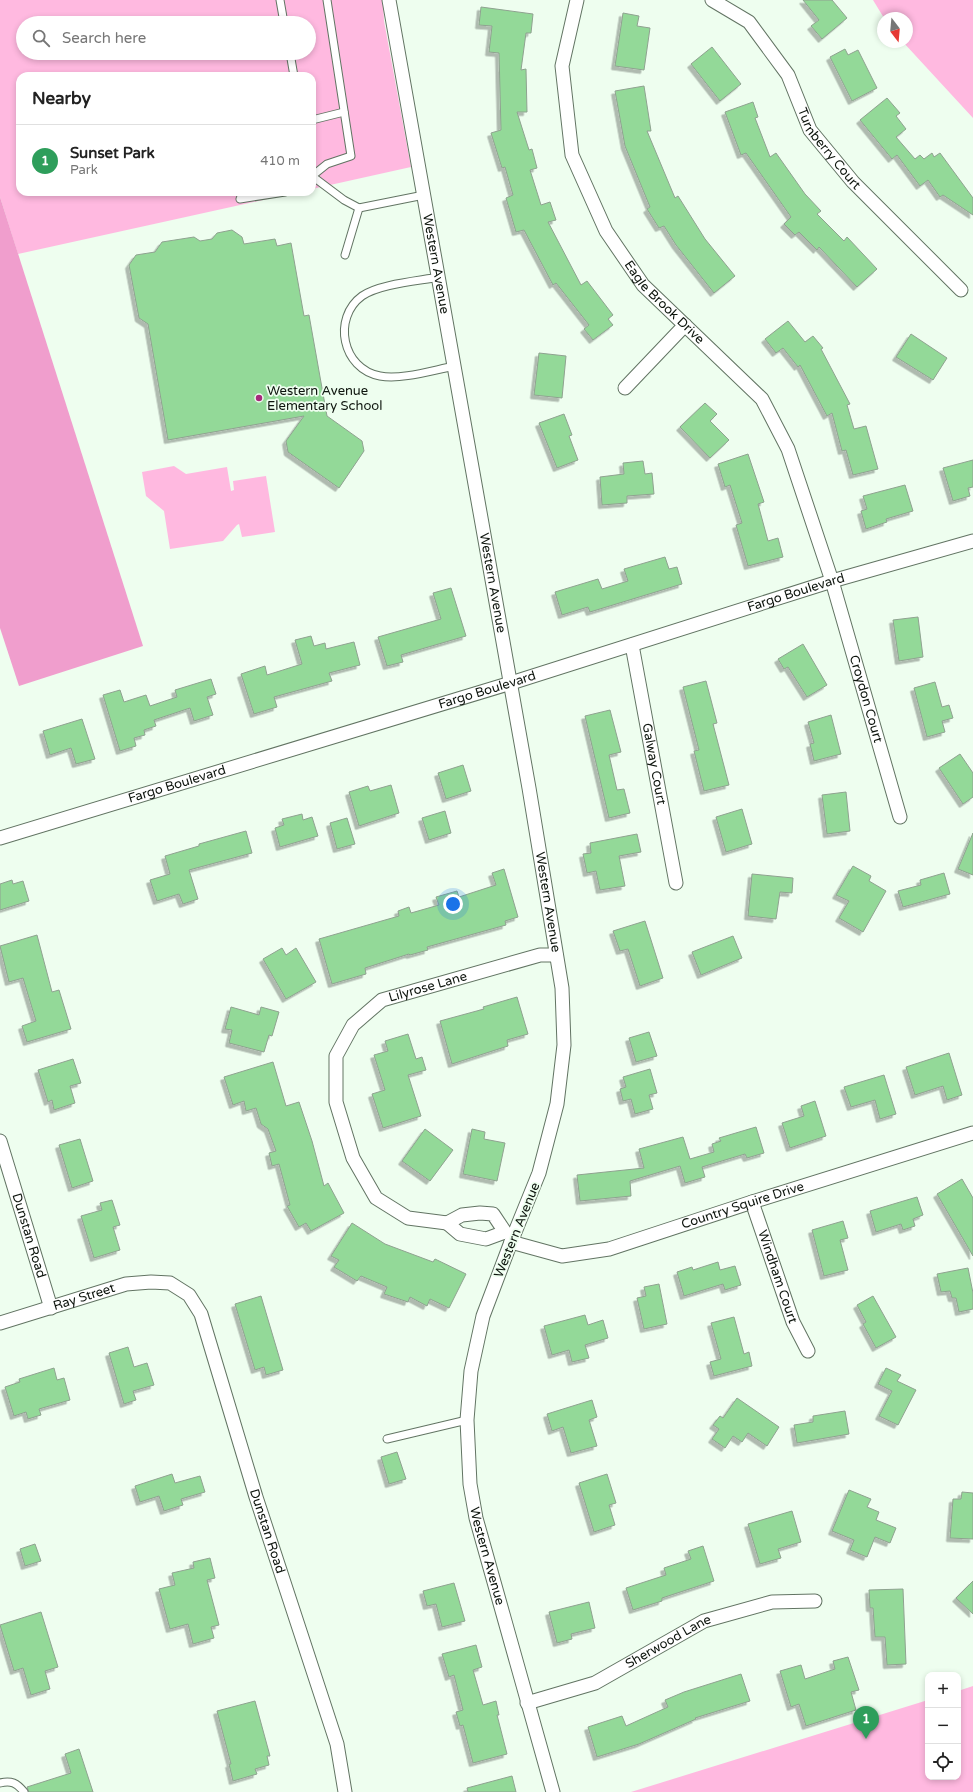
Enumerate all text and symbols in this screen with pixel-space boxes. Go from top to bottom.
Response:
north arrow [877,12,913,48]
search box [16,16,316,60]
icon: search [30,27,52,49]
text: Search here [62,29,146,47]
text: Nearby [32,88,91,109]
street label: Turnberry Court [794,105,864,193]
text: Sunset Park [70,144,155,162]
text: 1 [41,153,49,169]
text: 410 m [260,153,300,169]
text: Park [70,162,98,178]
street label: Western Avenue [419,213,453,315]
street label: Eagle Brook Drive [621,257,708,347]
place label: Western Avenue Elementary School [267,383,382,414]
marker: Western Avenue Elementary School [254,393,264,403]
street label: Western Avenue [476,532,509,634]
street label: Fargo Boulevard [745,570,846,615]
street label: Croydon Court [846,653,886,745]
street label: Fargo Boulevard [436,668,538,713]
street label: Galway Court [639,722,669,806]
street label: Fargo Boulevard [126,762,228,807]
street label: Western Avenue [532,851,564,953]
your location [443,894,463,914]
street label: Lilyrose Lane [387,968,469,1006]
street label: Country Squire Drive [679,1178,806,1233]
street label: Western Avenue [491,1180,543,1280]
street label: Dunstan Road [8,1191,49,1280]
street label: Windham Court [754,1228,801,1326]
street label: Ray Street [51,1280,117,1314]
street label: Dunstan Road [246,1487,289,1575]
street label: Western Avenue [466,1506,508,1607]
street label: Sherwood Lane [622,1612,713,1672]
map controls [925,1672,961,1780]
button: + [925,1672,961,1708]
pin: 1 [853,1706,879,1739]
button: − [925,1708,961,1744]
button: locate [925,1744,961,1780]

